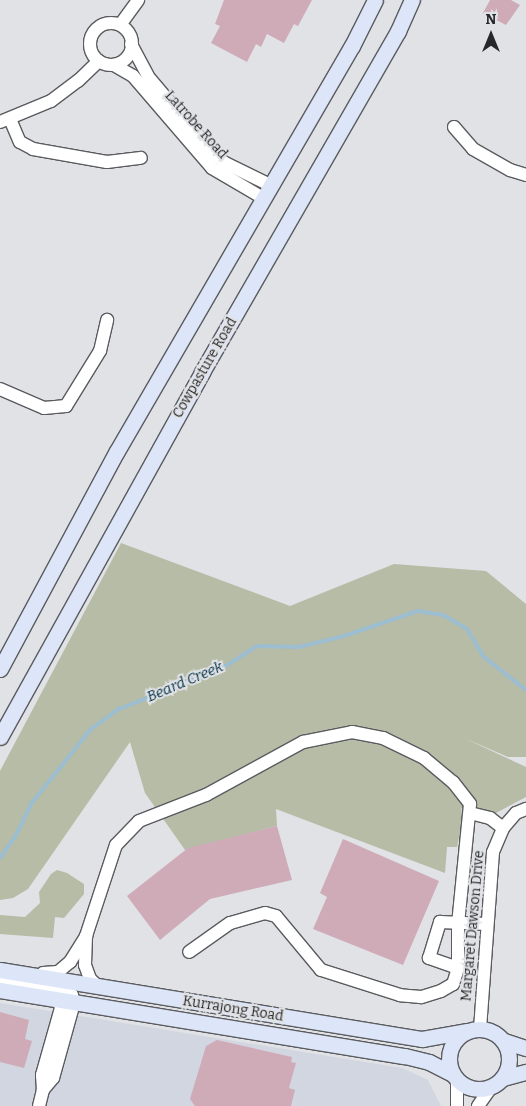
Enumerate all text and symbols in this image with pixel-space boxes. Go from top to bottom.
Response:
north arrow [466,10,516,60]
text: N [486,11,496,28]
street label: Latrobe Road [161,88,231,162]
street label: Cowpasture Road [169,315,241,421]
water label: Beard Creek [144,658,226,706]
street label: Margaret Dawson Drive [458,850,488,1002]
street label: Kurrajong Road [181,993,285,1025]

